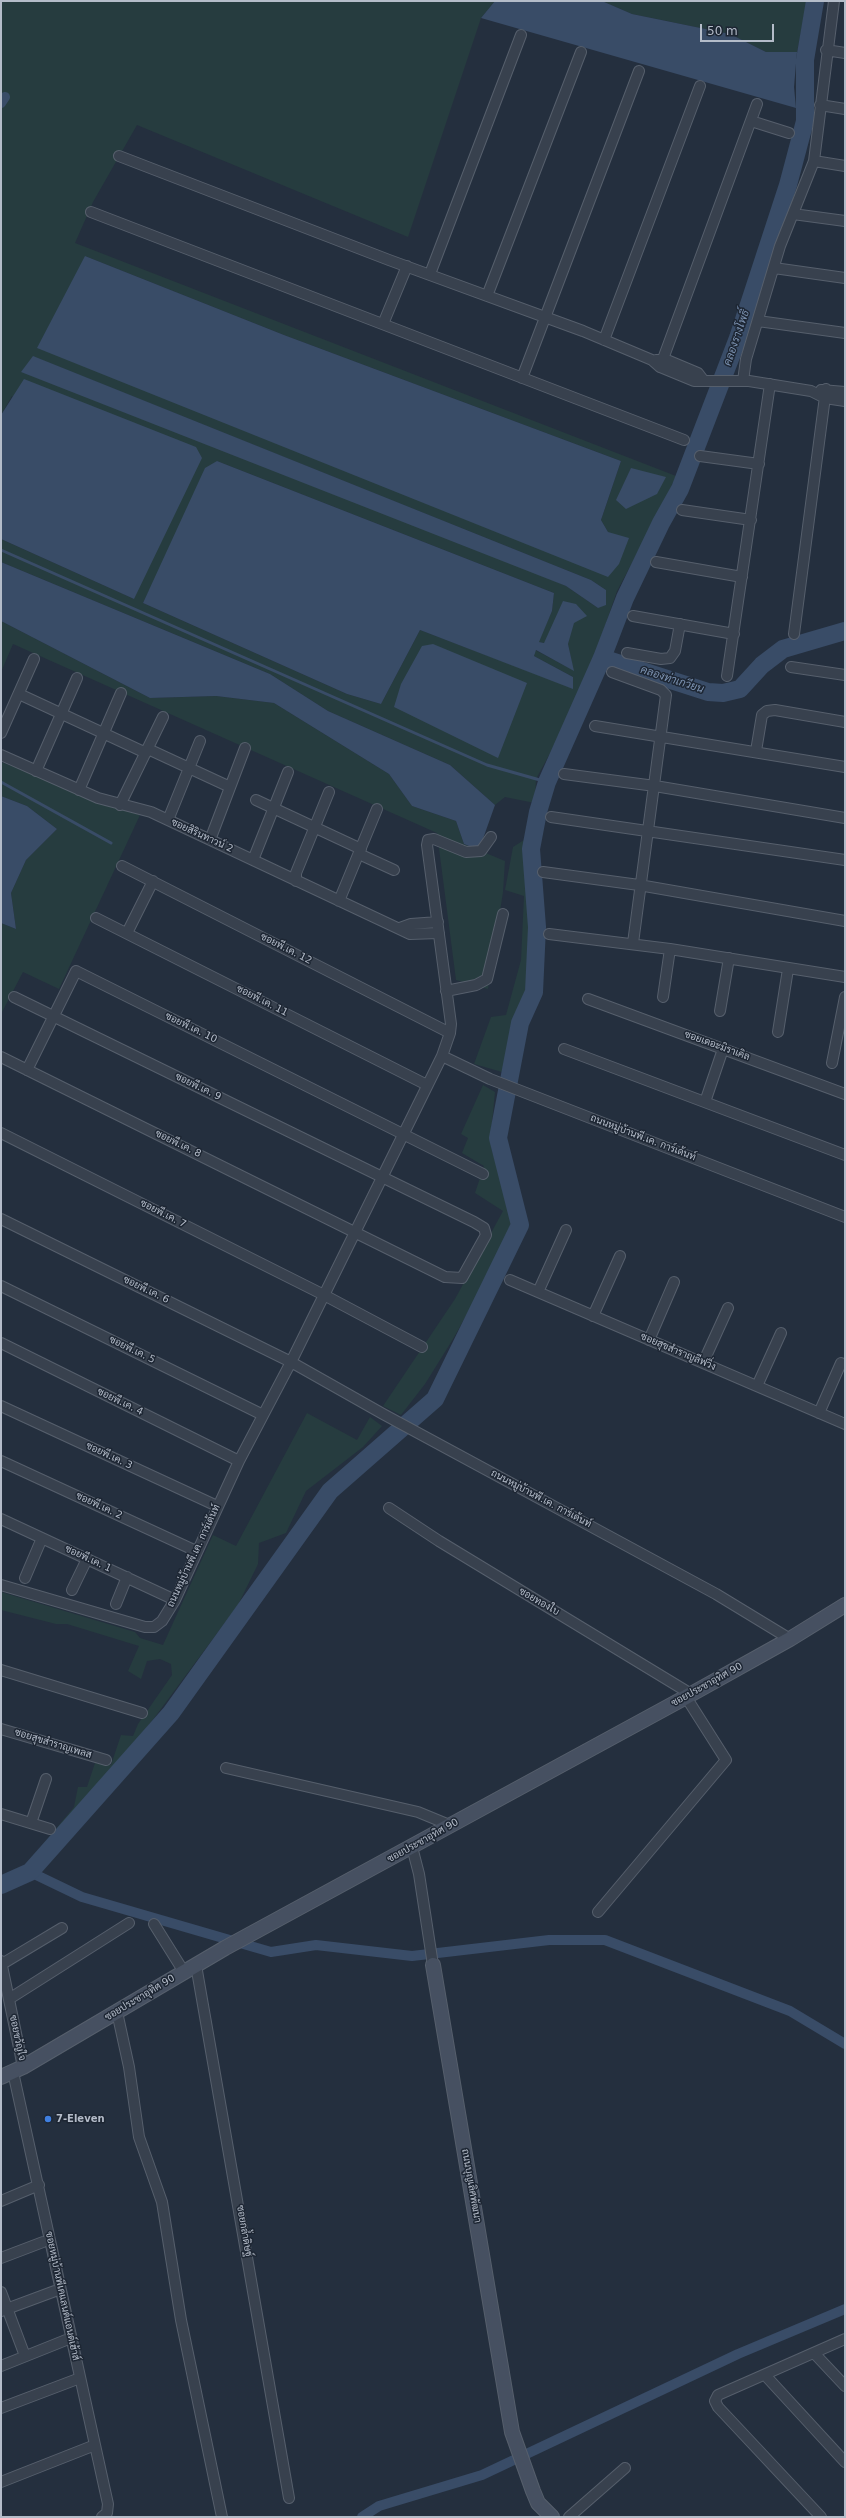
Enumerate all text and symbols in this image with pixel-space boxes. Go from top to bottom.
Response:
scale bar [702,16,776,42]
text: 50 m [707,24,738,38]
water label: คลองรางโพธิ์ [721,308,753,368]
water label: คลองท่าเกวียน [639,664,705,696]
street label: ซอยสิรินทาวน์ 2 [169,816,235,856]
street label: ซอยพี.เค. 12 [258,931,314,967]
street label: ซอยพี.เค. 11 [234,983,290,1019]
street label: ซอยพี.เค. 10 [163,1010,219,1046]
street label: ซอยเดอะมิราเคิล [683,1029,751,1063]
street label: ซอยพี.เค. 9 [173,1071,223,1103]
street label: ถนนหมู่บ้านพี.เค. การ์เด้นท์ [589,1112,697,1164]
street label: ซอยพี.เค. 8 [153,1128,203,1160]
street label: ซอยพี.เค. 7 [138,1197,188,1231]
street label: ซอยพี.เค. 6 [121,1274,171,1306]
street label: ซอยสุขสำราญลีฟวิ่ง [638,1331,718,1373]
street label: ซอยพี.เค. 5 [107,1334,157,1366]
street label: ซอยพี.เค. 4 [95,1386,145,1418]
street label: ซอยพี.เค. 3 [84,1440,134,1472]
street label: ถนนหมู่บ้านพี.เค. การ์เด้นท์ [489,1467,593,1531]
street label: ซอยพี.เค. 2 [74,1490,124,1522]
street label: ถนนหมู่บ้านพี.เค. การ์เด้นท์ [165,1503,223,1609]
street label: ซอยพี.เค. 1 [63,1543,113,1575]
street label: ซอยทองใบ [517,1586,561,1618]
street label: ซอยประชาอุทิศ 90 [669,1660,745,1710]
street label: ซอยสุขสำราญเพลส [13,1727,93,1761]
street label: ซอยประชาอุทิศ 90 [385,1816,461,1866]
street label: ซอยประชาอุทิศ 90 [103,1972,177,2024]
street label: ซอยขวัญใจ [6,2014,28,2062]
place label: 7-Eleven [56,2113,105,2125]
marker: 7-Eleven [43,2114,53,2124]
street label: ถนนบุญเลิศพัฒนา [459,2148,483,2224]
street label: ซอยกล้ำดิษฐ์ [234,2204,254,2258]
street label: ซอยหมู่บ้านพีเคแลนด์แอนด์เฮ้าส์ [42,2230,82,2362]

